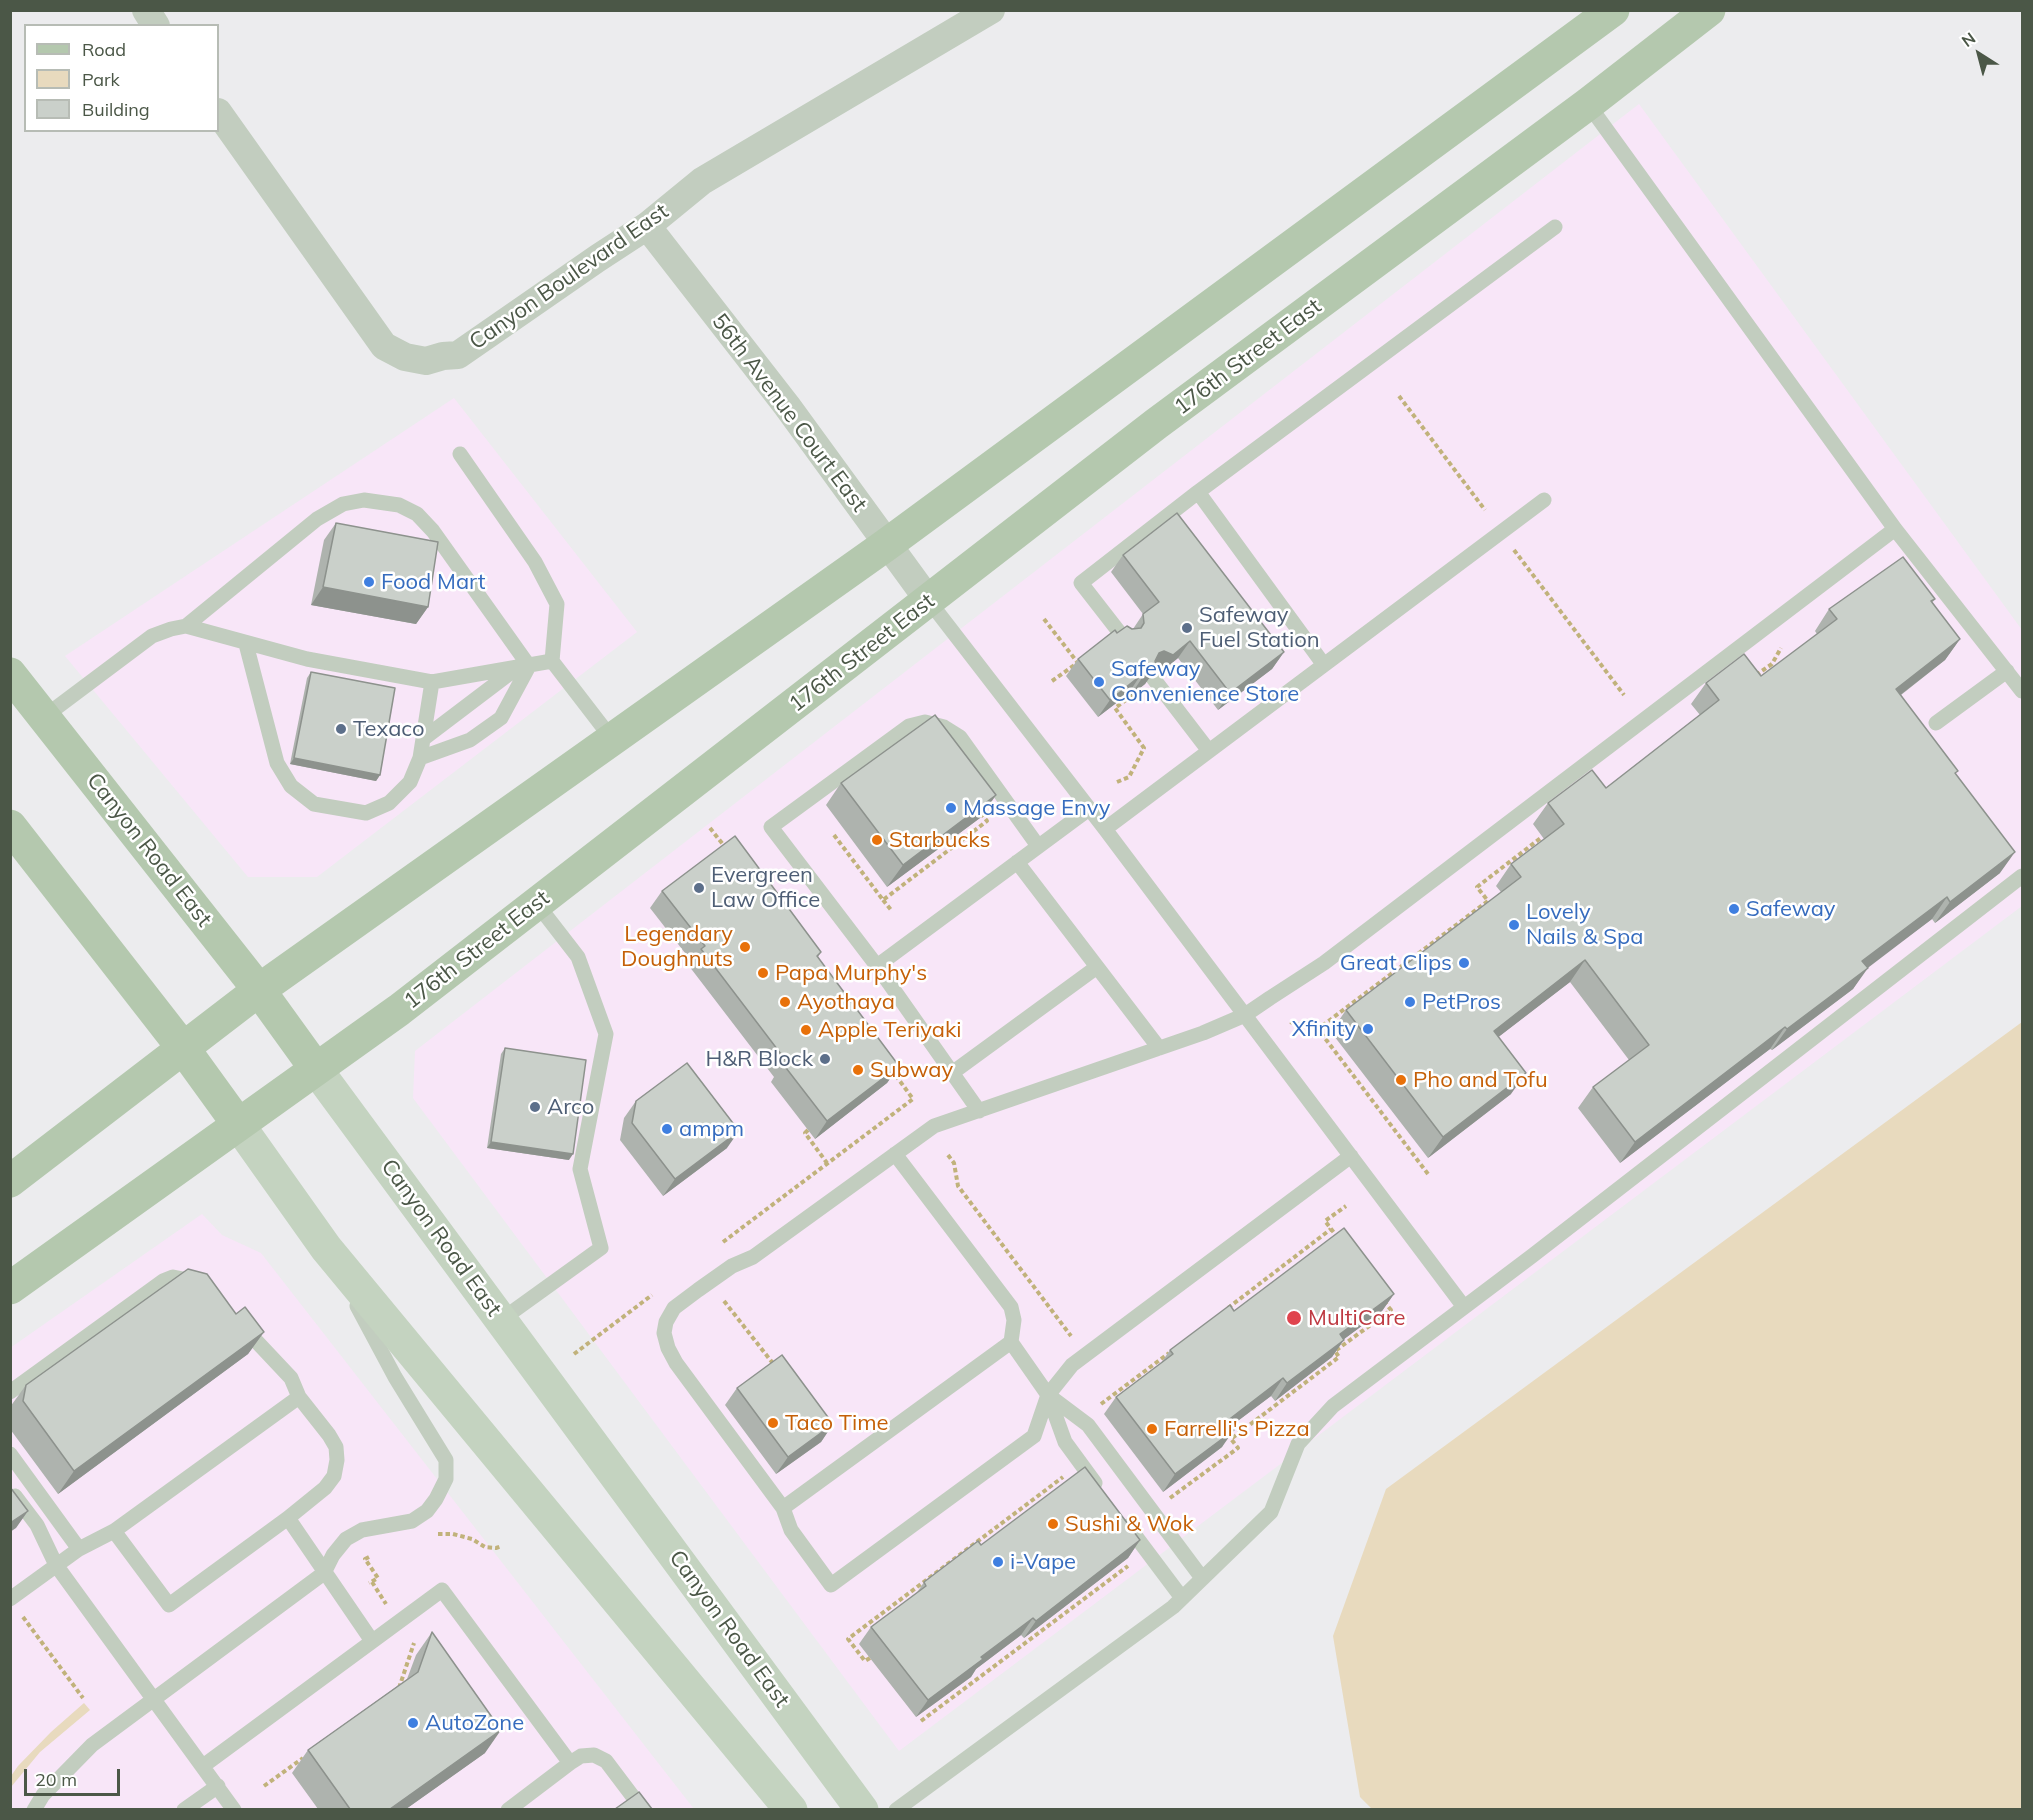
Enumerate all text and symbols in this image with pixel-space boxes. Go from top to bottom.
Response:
legend [24,24,219,132]
north arrow [1949,24,2009,84]
text: N [1958,28,1979,51]
text: Road [82,38,126,61]
text: Park [82,68,120,91]
text: Building [82,98,150,121]
street label: Canyon Boulevard East [465,198,673,356]
street label: 176th Street East [1169,293,1327,421]
street label: 56th Avenue Court East [706,309,872,517]
place label: Food Mart [381,569,485,595]
marker: Food Mart [362,575,376,589]
street label: 176th Street East [784,588,940,718]
place label: Safeway Fuel Station [1199,602,1320,654]
marker: Safeway Fuel Station [1180,621,1194,635]
place label: Safeway Convenience Store [1111,656,1299,708]
marker: Safeway Convenience Store [1092,675,1106,689]
place label: Texaco [353,716,425,742]
marker: Texaco [334,722,348,736]
street label: Canyon Road East [81,768,217,932]
place label: Massage Envy [963,795,1110,821]
marker: Massage Envy [944,801,958,815]
place label: Starbucks [889,827,990,853]
marker: Starbucks [870,833,884,847]
place label: Evergreen Law Office [711,862,820,914]
marker: Evergreen Law Office [692,881,706,895]
street label: 176th Street East [399,885,555,1015]
place label: Safeway [1746,896,1836,922]
place label: Lovely Nails & Spa [1526,899,1643,950]
marker: Safeway [1727,902,1741,916]
marker: Lovely Nails & Spa [1507,918,1521,932]
place label: Legendary Doughnuts [621,921,733,972]
marker: Legendary Doughnuts [738,940,752,954]
place label: Great Clips [1340,950,1452,976]
marker: Great Clips [1457,956,1471,970]
place label: Papa Murphy's [775,960,927,986]
marker: Papa Murphy's [756,966,770,980]
place label: Ayothaya [797,989,895,1015]
place label: PetPros [1422,989,1501,1015]
marker: Ayothaya [778,995,792,1009]
marker: PetPros [1403,995,1417,1009]
place label: Xfinity [1292,1016,1356,1042]
place label: Apple Teriyaki [818,1017,962,1043]
marker: Xfinity [1361,1022,1375,1036]
marker: Apple Teriyaki [799,1023,813,1037]
place label: H&R Block [705,1046,813,1072]
marker: H&R Block [818,1052,832,1066]
place label: Subway [870,1057,953,1083]
marker: Subway [851,1063,865,1077]
place label: Pho and Tofu [1413,1067,1548,1093]
marker: Pho and Tofu [1394,1073,1408,1087]
place label: Arco [547,1094,594,1120]
marker: Arco [528,1100,542,1114]
place label: ampm [679,1116,744,1142]
marker: ampm [660,1122,674,1136]
street label: Canyon Road East [375,1154,507,1322]
place label: MultiCare [1308,1305,1405,1331]
marker: MultiCare [1285,1309,1303,1327]
place label: Taco Time [785,1410,889,1436]
marker: Taco Time [766,1416,780,1430]
place label: Farrelli's Pizza [1164,1416,1310,1442]
marker: Farrelli's Pizza [1145,1422,1159,1436]
place label: Sushi & Wok [1065,1511,1194,1537]
marker: Sushi & Wok [1046,1517,1060,1531]
street label: Canyon Road East [663,1545,795,1713]
place label: i-Vape [1010,1549,1076,1575]
marker: i-Vape [991,1555,1005,1569]
place label: AutoZone [425,1710,524,1736]
marker: AutoZone [406,1716,420,1730]
scale bar [27,1757,123,1795]
text: 20 m [35,1768,77,1791]

